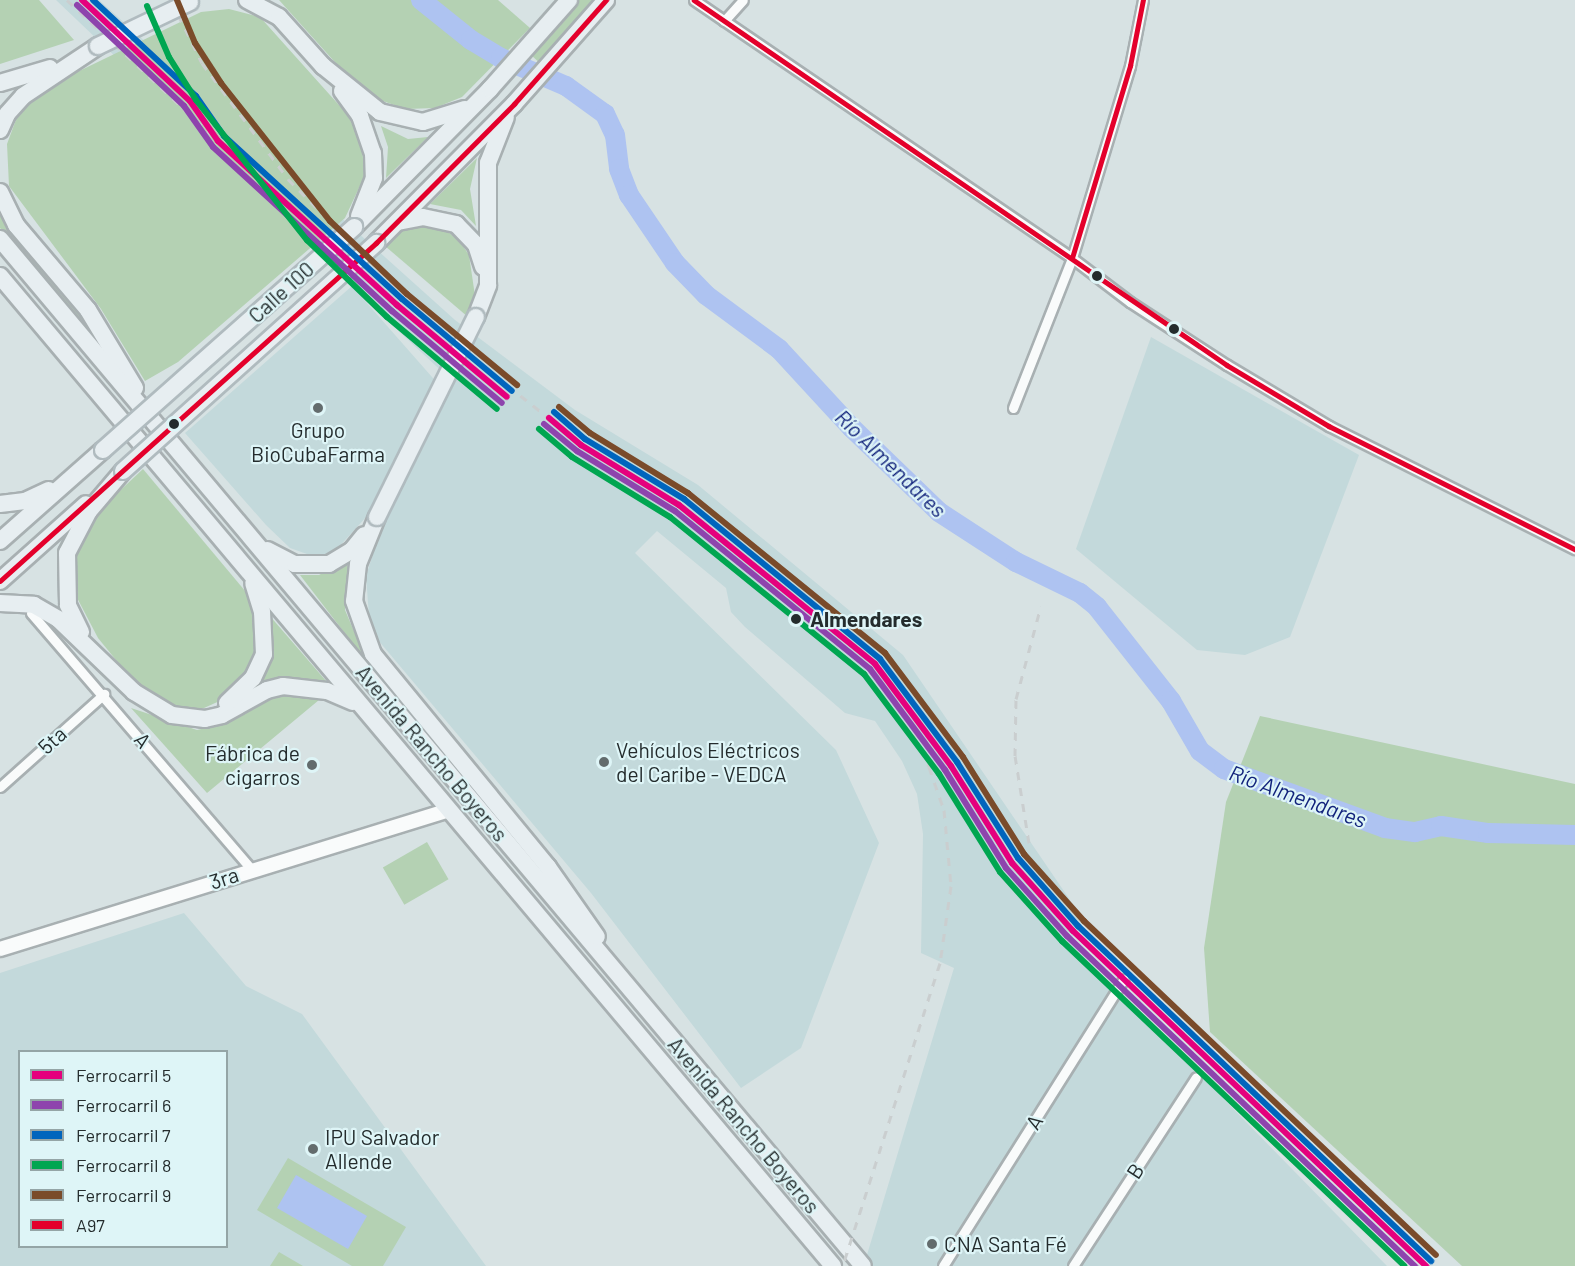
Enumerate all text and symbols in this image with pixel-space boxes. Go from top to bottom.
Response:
street label: Calle 100 [243,256,319,328]
unlabelled marker [1091,270,1103,282]
unlabelled marker [1168,323,1180,335]
marker: Grupo BioCubaFarma [311,401,325,415]
water label: Río Almendares [830,404,952,522]
place label: Grupo BioCubaFarma [251,417,385,467]
unlabelled marker [168,418,180,430]
place label: Almendares [810,606,922,632]
marker: Almendares [787,610,805,628]
street label: Avenida Rancho Boyeros [351,660,513,846]
street label: 5ta [33,721,71,759]
street label: A [129,727,157,753]
place label: Vehículos Eléctricos del Caribe - VEDCA [616,737,800,787]
place label: Fábrica de cigarros [205,740,300,790]
marker: Vehículos Eléctricos del Caribe - VEDCA [597,755,611,769]
marker: Fábrica de cigarros [305,758,319,772]
water label: Río Almendares [1226,759,1370,833]
street label: 3ra [206,862,242,894]
street label: Avenida Rancho Boyeros [663,1032,825,1218]
legend [18,1050,228,1248]
text: Ferrocarril 5 [76,1064,171,1086]
text: Ferrocarril 6 [76,1094,171,1116]
street label: A [1020,1110,1048,1134]
text: Ferrocarril 7 [76,1124,170,1146]
place label: IPU Salvador Allende [325,1124,439,1174]
marker: IPU Salvador Allende [306,1142,320,1156]
text: Ferrocarril 8 [76,1154,171,1176]
street label: B [1121,1159,1149,1183]
text: Ferrocarril 9 [76,1184,171,1206]
text: A97 [76,1214,105,1236]
place label: CNA Santa Fé [944,1231,1067,1257]
marker: CNA Santa Fé [925,1237,939,1251]

